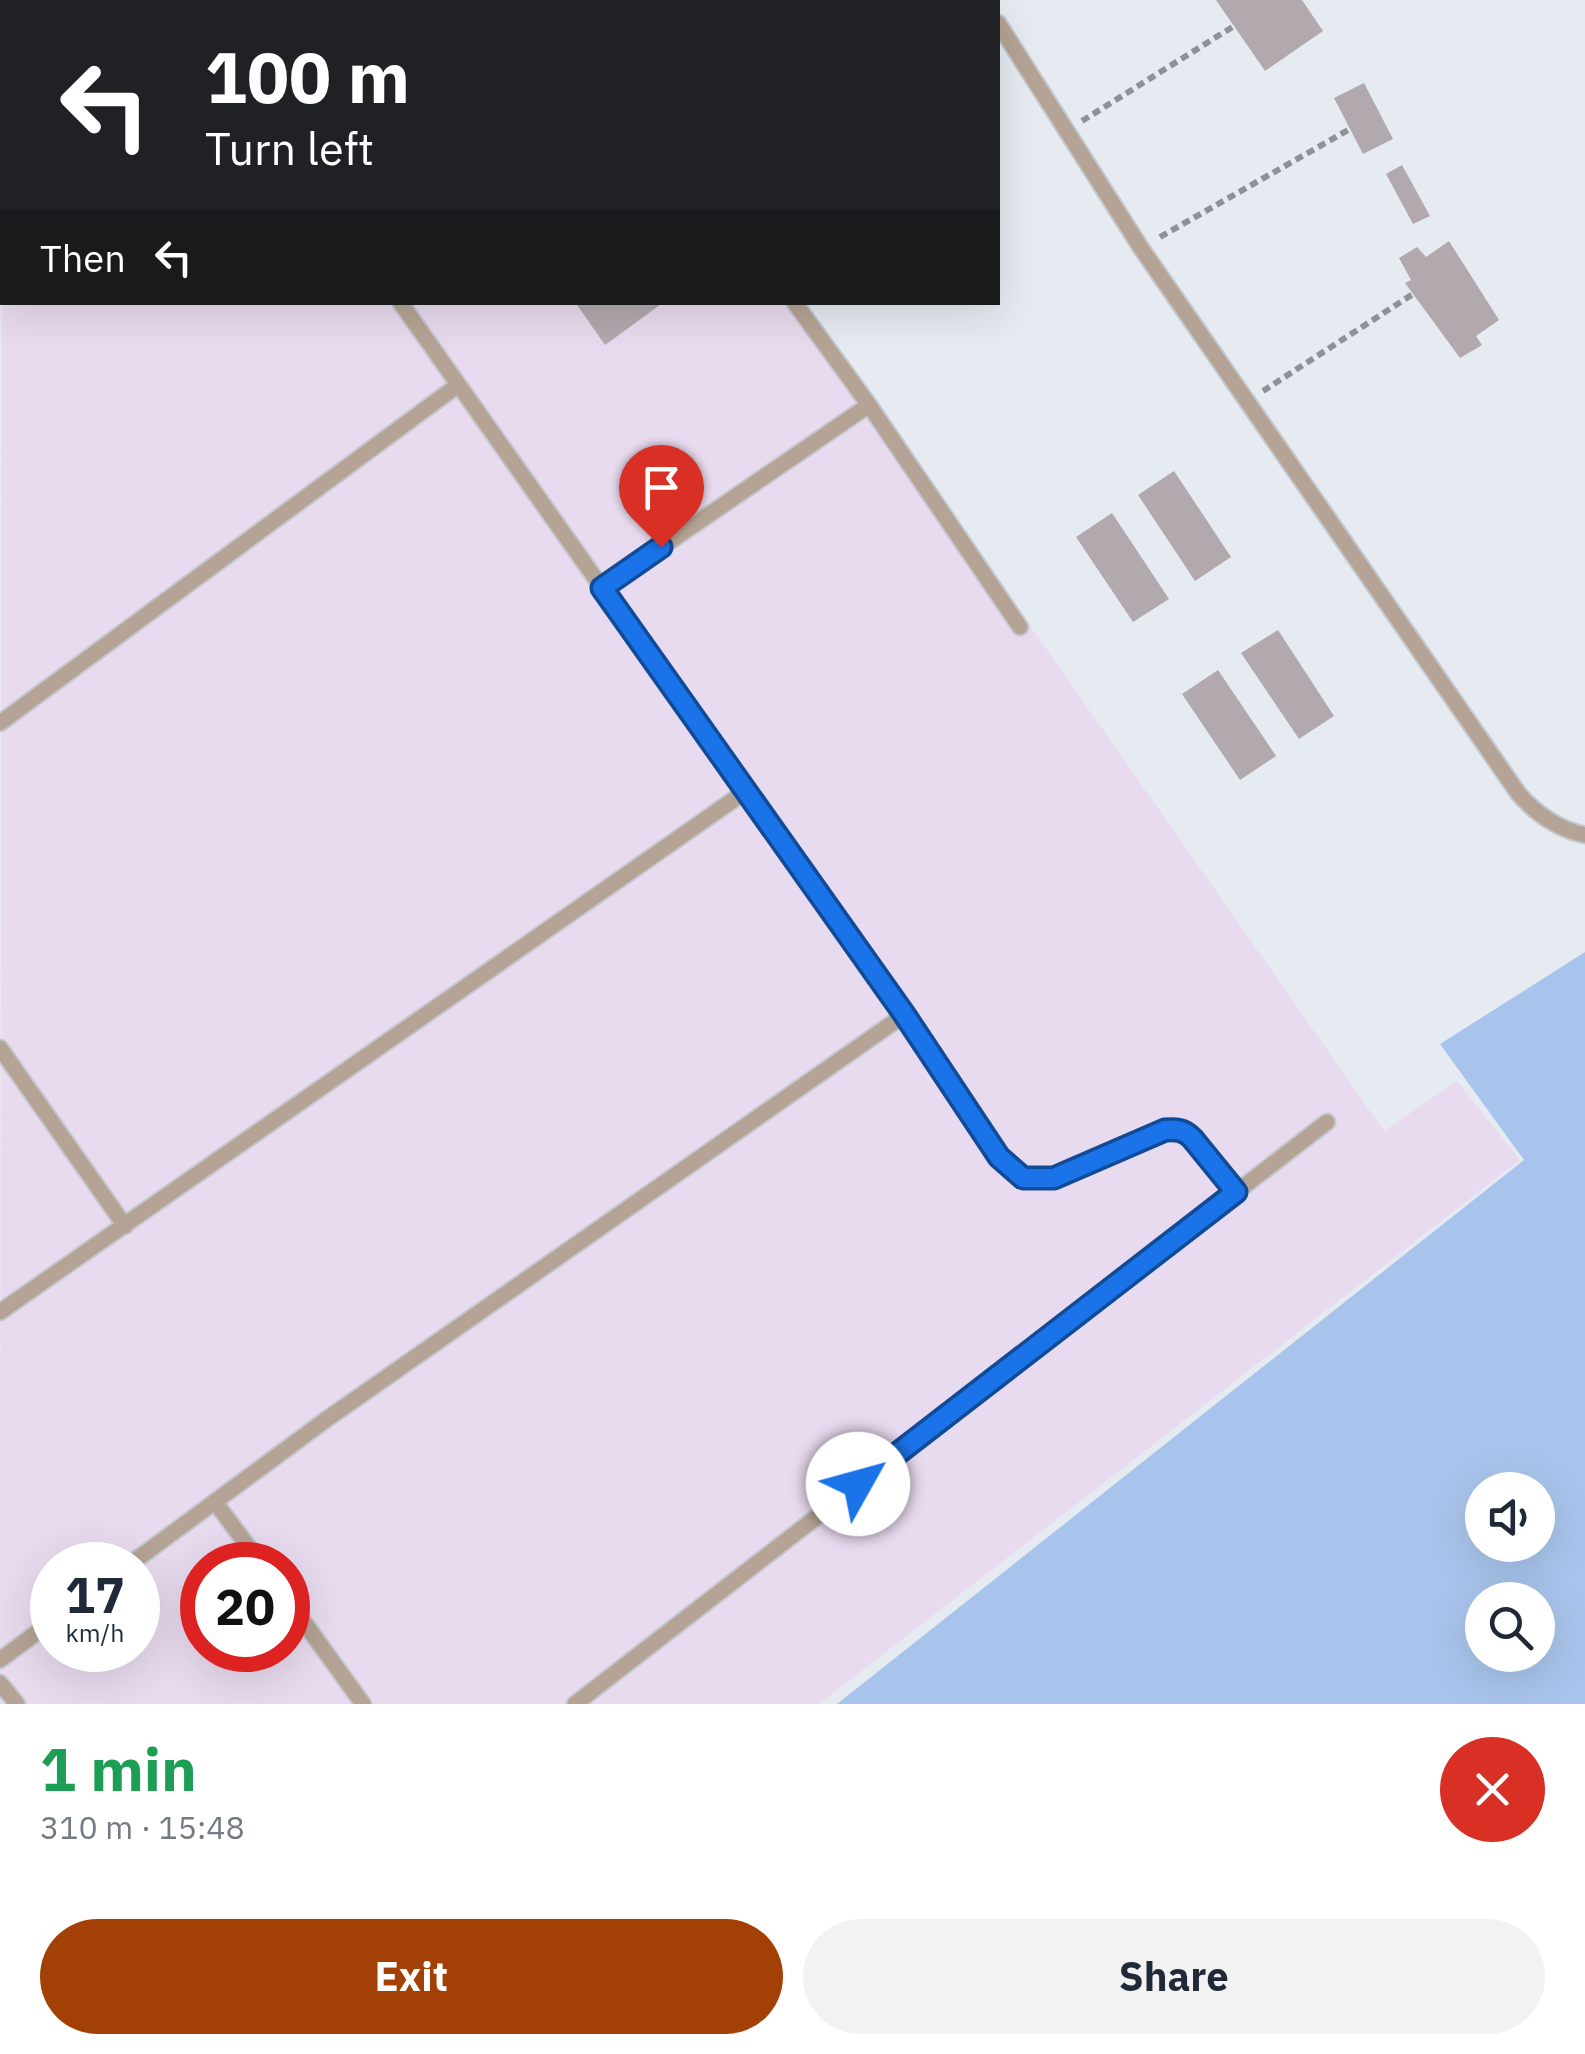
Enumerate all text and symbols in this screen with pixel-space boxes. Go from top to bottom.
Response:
text: 100 m [205,31,410,122]
icon: left [40,40,170,170]
text: Turn left [205,119,374,177]
icon: left [146,230,201,285]
text: Then [40,233,126,282]
pin [619,445,704,548]
icon: arrive [634,460,689,515]
position arrow [806,1432,910,1536]
map controls [1465,1472,1555,1672]
button: sound [1465,1472,1555,1562]
speed limit sign: 20 [180,1542,310,1672]
text: 17 [65,1562,125,1627]
button: search [1465,1582,1555,1672]
text: km/h [66,1616,124,1649]
text: 1 min [40,1729,197,1808]
button: close [1440,1737,1545,1842]
text: 310 m · 15:48 [40,1806,245,1848]
button: Exit [40,1919,783,2034]
button: Share [803,1919,1545,2034]

